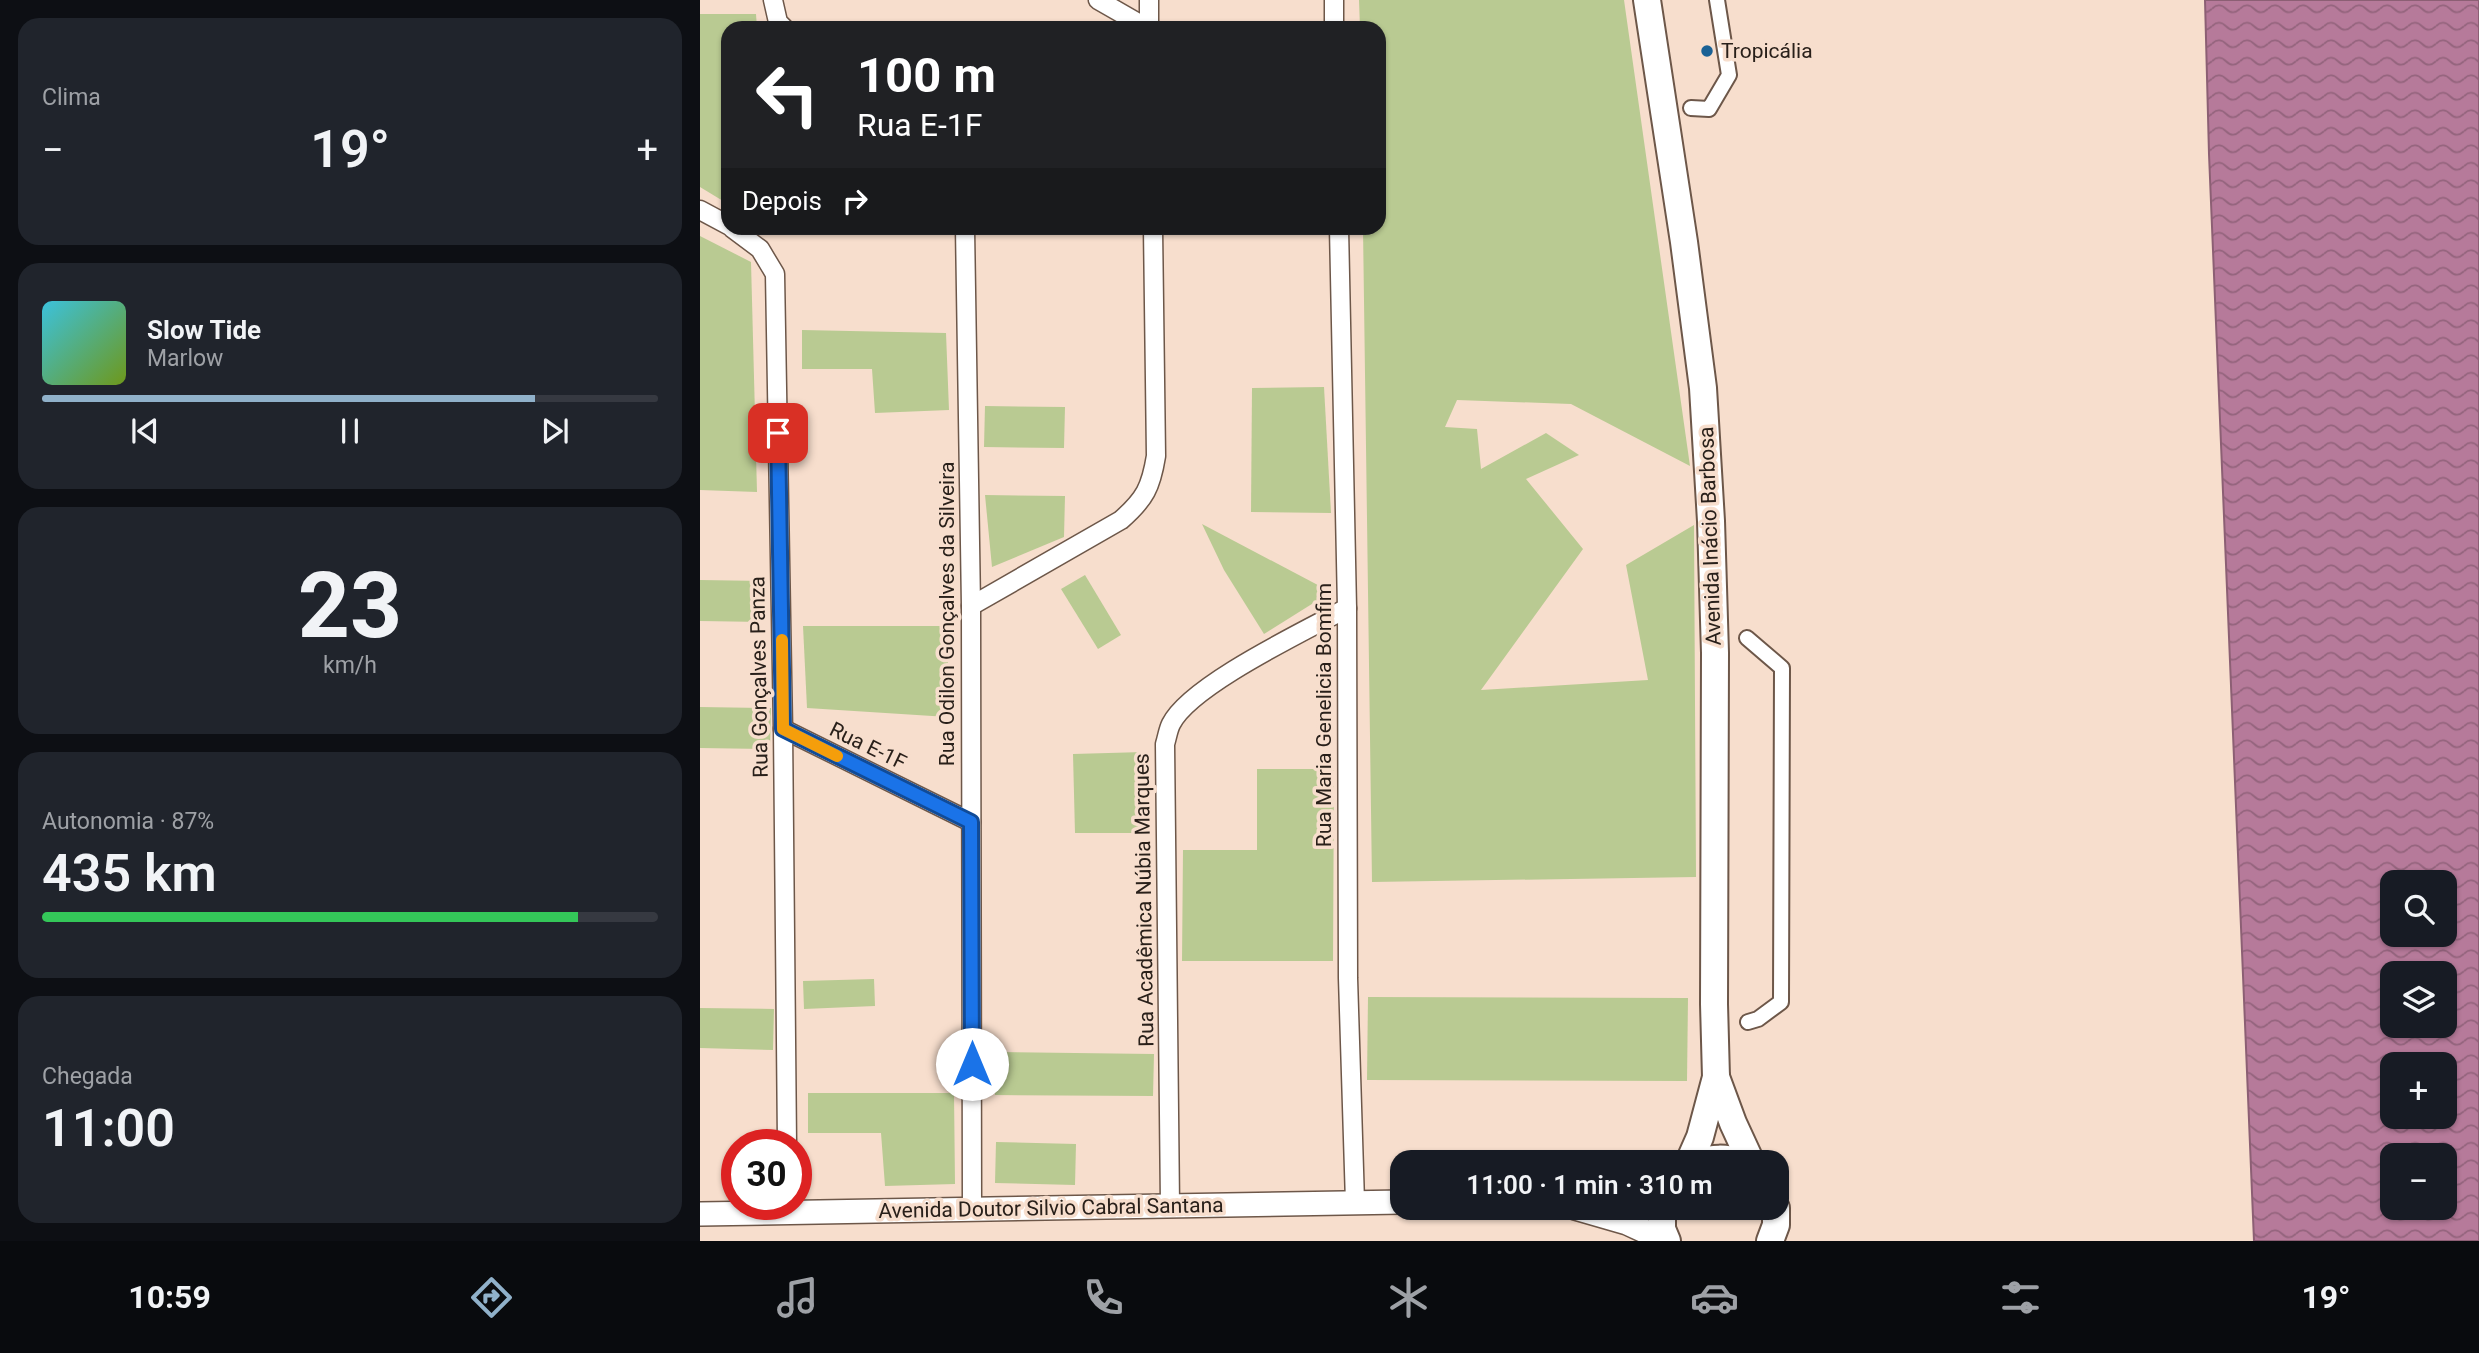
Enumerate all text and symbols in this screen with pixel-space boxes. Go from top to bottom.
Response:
place label: Tropicália [1721,39,1813,63]
marker: Tropicália [1699,43,1715,59]
text: 100 m [857,47,996,104]
icon: left [742,49,833,140]
text: Clima [42,84,101,111]
text: Rua E-1F [857,106,982,144]
text: 19° [310,119,390,180]
text: − [42,128,64,172]
text: + [636,128,658,172]
icon: right [836,182,874,220]
text: Depois [742,186,822,216]
text: Slow Tide [147,315,261,345]
text: Marlow [147,345,223,372]
pin [748,403,808,463]
icon: previous [126,412,164,450]
icon: pause [331,412,369,450]
icon: next [536,412,574,450]
icon: arrive [759,414,797,452]
street label: Avenida Inácio Barbosa [1694,426,1726,646]
street label: Rua Odilon Gonçalves da Silveira [935,462,959,766]
text: 23 [298,553,402,659]
street label: Rua Gonçalves Panza [745,576,773,778]
street label: Rua Maria Genelicia Bomfim [1312,583,1336,847]
text: km/h [323,652,377,679]
street label: Rua E-1F [826,717,910,775]
street label: Rua Acadêmica Núbia Marques [1129,753,1159,1047]
text: Autonomia · 87% [42,808,214,835]
text: 435 km [42,843,217,904]
map controls [2380,870,2457,1220]
button: search [2380,870,2457,947]
button: layers [2380,961,2457,1038]
position arrow [935,1027,1009,1101]
button: + [2380,1052,2457,1129]
text: Chegada [42,1063,133,1090]
text: 11:00 [42,1098,175,1159]
speed limit sign: 30 [721,1129,812,1220]
button: − [2380,1143,2457,1220]
text: 11:00 · 1 min · 310 m [1466,1170,1713,1200]
street label: Avenida Doutor Silvio Cabral Santana [878,1193,1224,1223]
icon: directions [467,1273,516,1322]
icon: music [773,1273,822,1322]
icon: phone [1079,1273,1128,1322]
icon: climate [1384,1273,1433,1322]
icon: car [1690,1273,1739,1322]
icon: filters [1996,1273,2045,1322]
text: 10:59 [128,1278,211,1316]
text: 19° [2301,1278,2351,1316]

